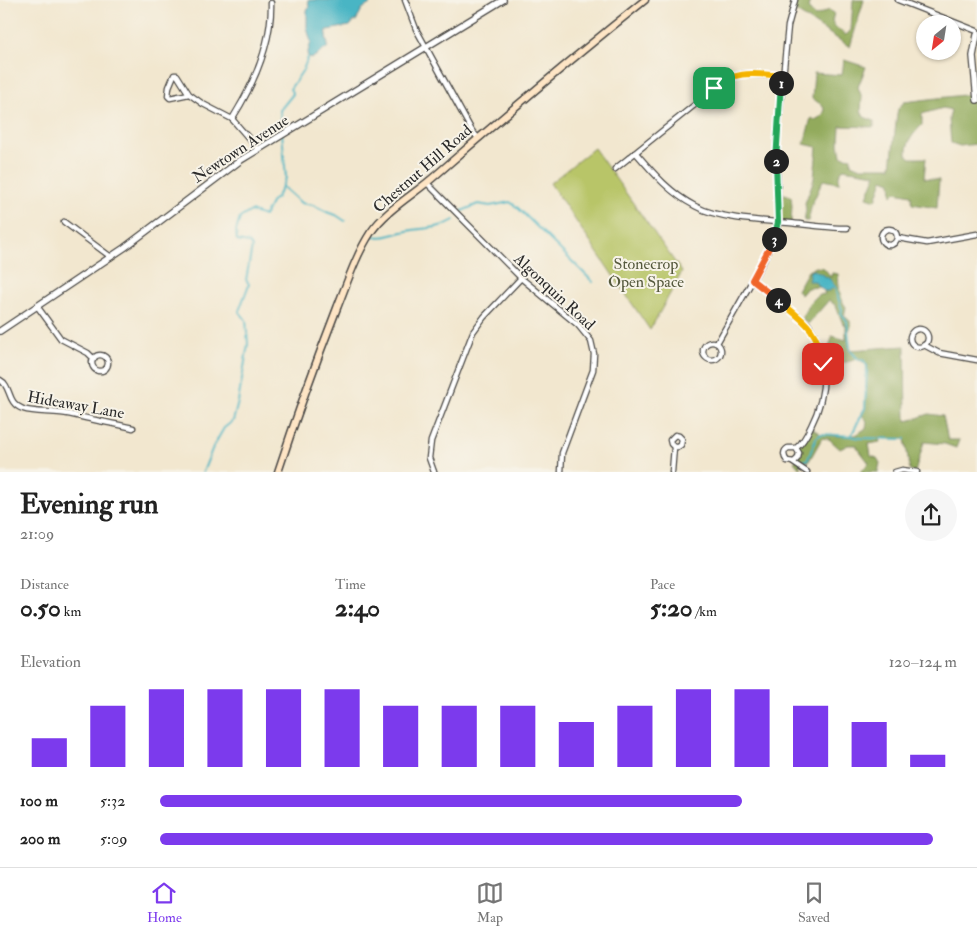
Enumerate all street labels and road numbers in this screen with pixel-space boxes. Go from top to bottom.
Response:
street label: Newtown Avenue [189,110,293,187]
street label: Chestnut Hill Road [369,120,476,217]
street label: Algonquin Road [509,248,599,335]
street label: Hideaway Lane [26,387,126,423]

